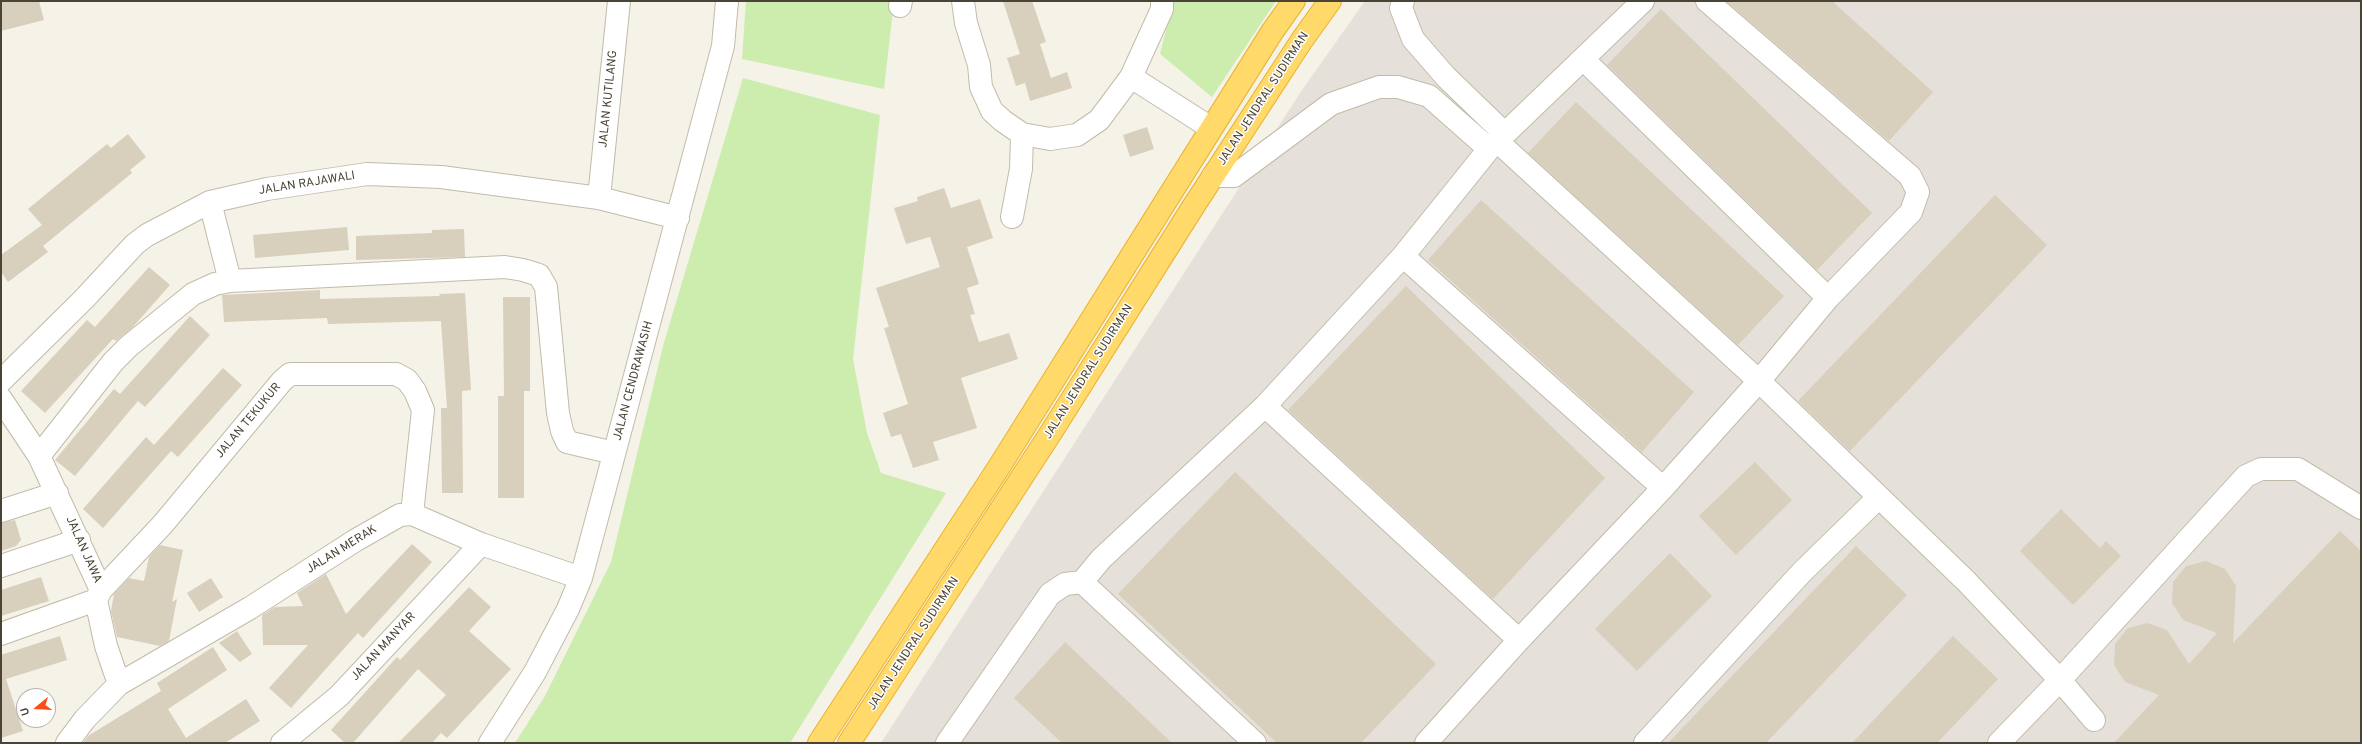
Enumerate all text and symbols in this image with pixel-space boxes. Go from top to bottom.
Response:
street label: JALAN JENDRAL SUDIRMAN [1215,30,1313,168]
street label: JALAN KUTILANG [597,50,621,148]
street label: JALAN RAJAWALI [258,169,356,199]
street label: JALAN JENDRAL SUDIRMAN [1041,302,1137,442]
street label: JALAN CENDRAWASIH [611,320,657,442]
street label: JALAN TEKUKUR [213,380,285,462]
street label: JALAN JAWA [62,514,104,586]
street label: JALAN MERAK [304,523,380,577]
street label: JALAN JENDRAL SUDIRMAN [865,575,963,713]
street label: JALAN MANYAR [349,610,419,684]
north arrow [16,688,56,728]
text: U [18,706,33,717]

